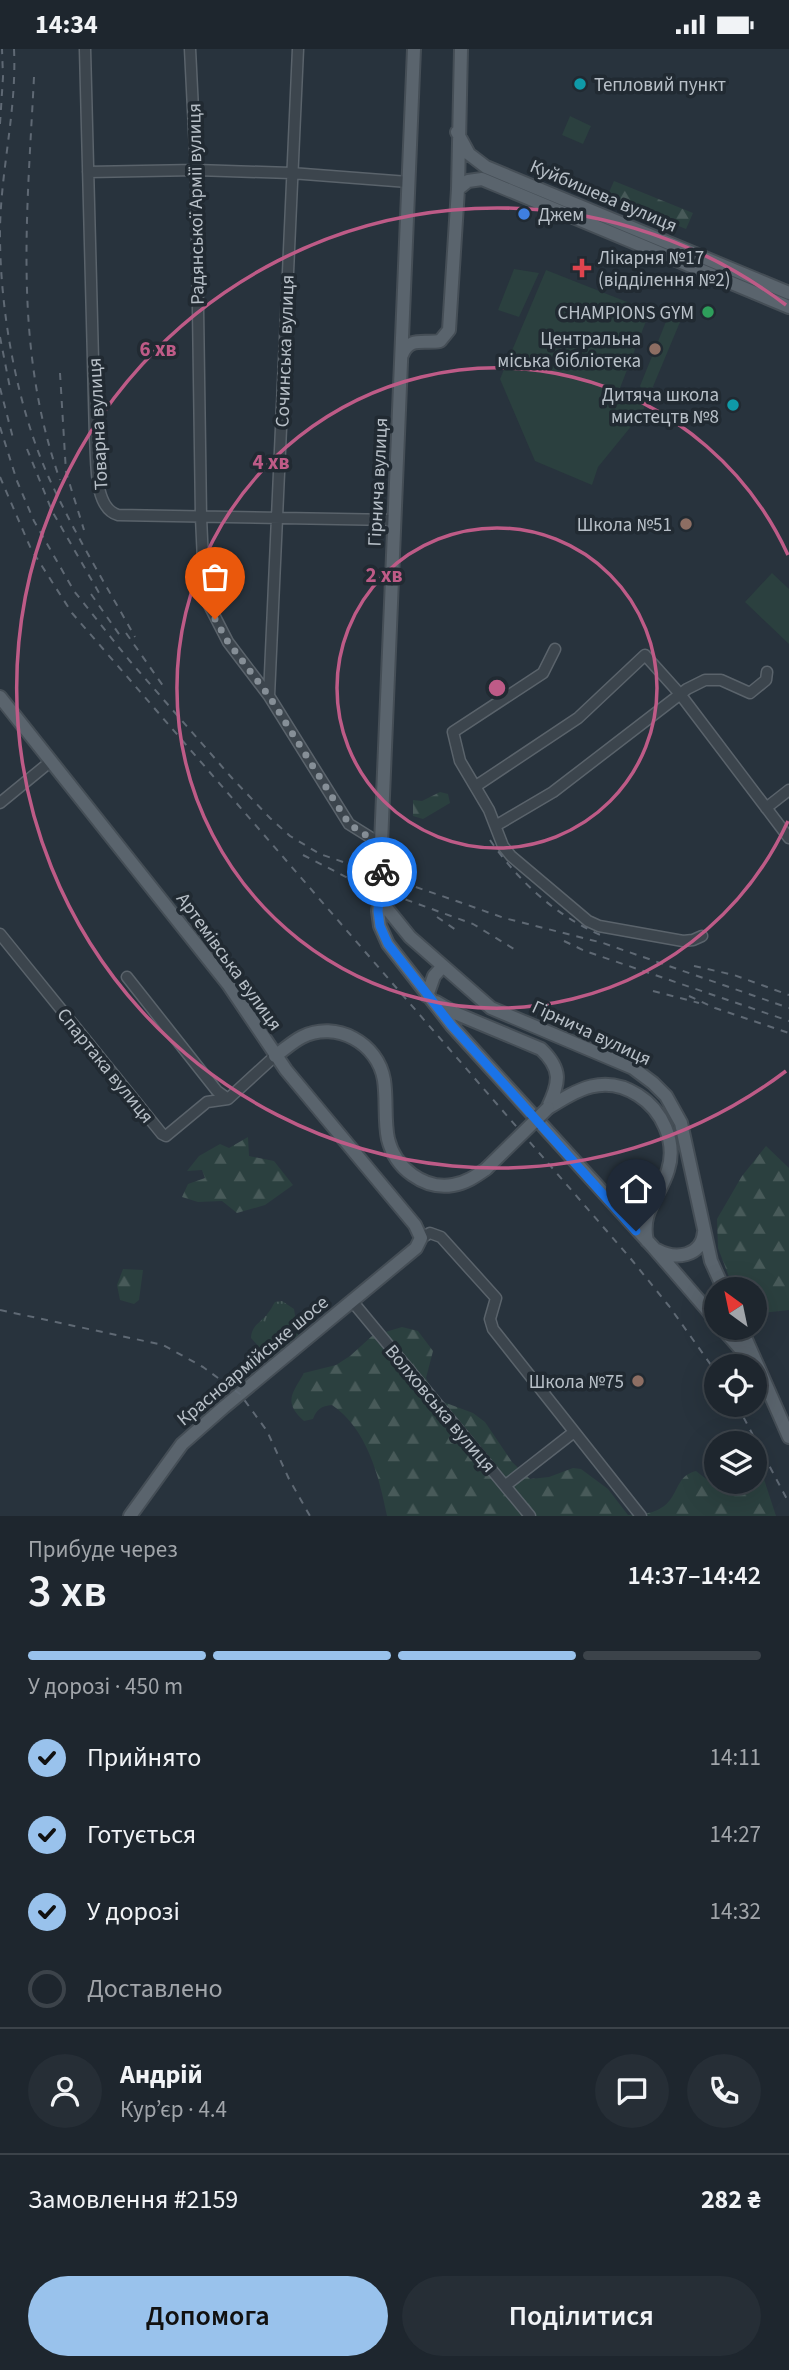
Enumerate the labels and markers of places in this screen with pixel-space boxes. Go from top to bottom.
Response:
place label: Тепловий пункт [594,72,726,99]
marker: Тепловий пункт [572,76,588,92]
place label: Джем [538,202,584,229]
marker: Джем [516,206,532,222]
place label: Лікарня №17 (відділення №2) [598,245,730,294]
marker: Лікарня №17 (відділення №2) [572,258,592,278]
place label: CHAMPIONS GYM [557,300,694,327]
marker: CHAMPIONS GYM [700,304,716,320]
place label: Центральна міська бібліотека [497,326,641,375]
marker: Центральна міська бібліотека [647,341,663,357]
place label: Дитяча школа мистецтв №8 [602,382,719,431]
marker: Дитяча школа мистецтв №8 [725,397,741,413]
place label: Школа №51 [577,512,672,539]
marker: Школа №51 [678,516,694,532]
pin [185,547,245,619]
centre of rings [485,676,509,700]
pin [606,1159,666,1231]
place label: Школа №75 [529,1369,624,1396]
marker: Школа №75 [630,1373,646,1389]

